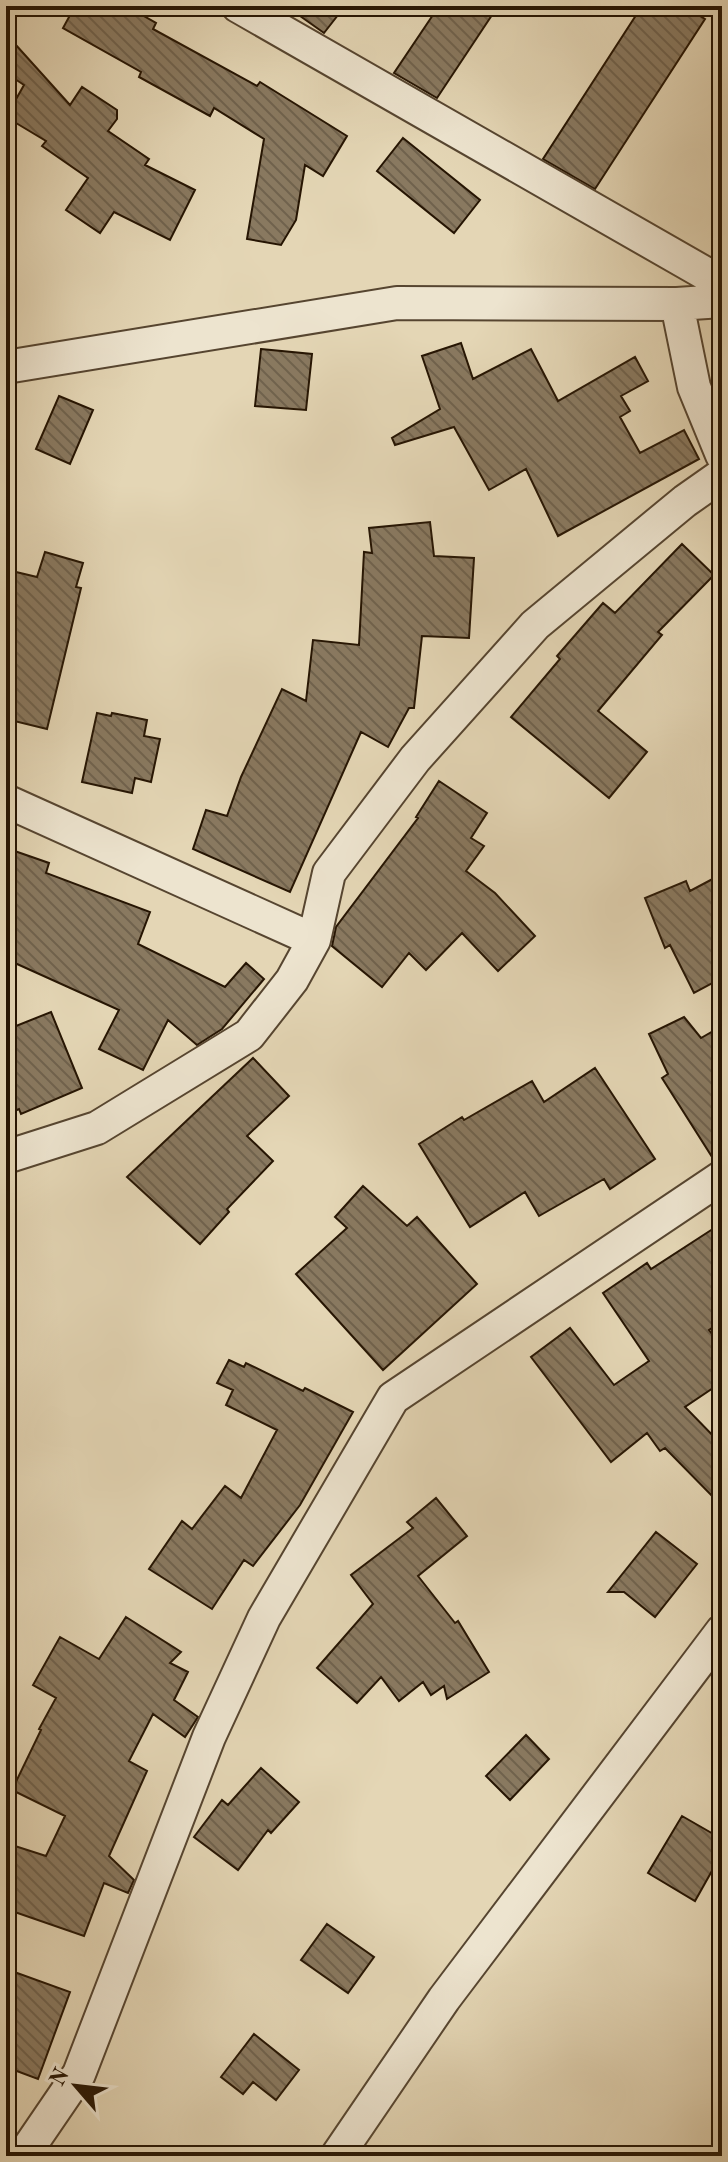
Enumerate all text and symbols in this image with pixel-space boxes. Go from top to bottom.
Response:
north arrow [36,2046,116,2126]
text: N [46,2065,74,2090]

